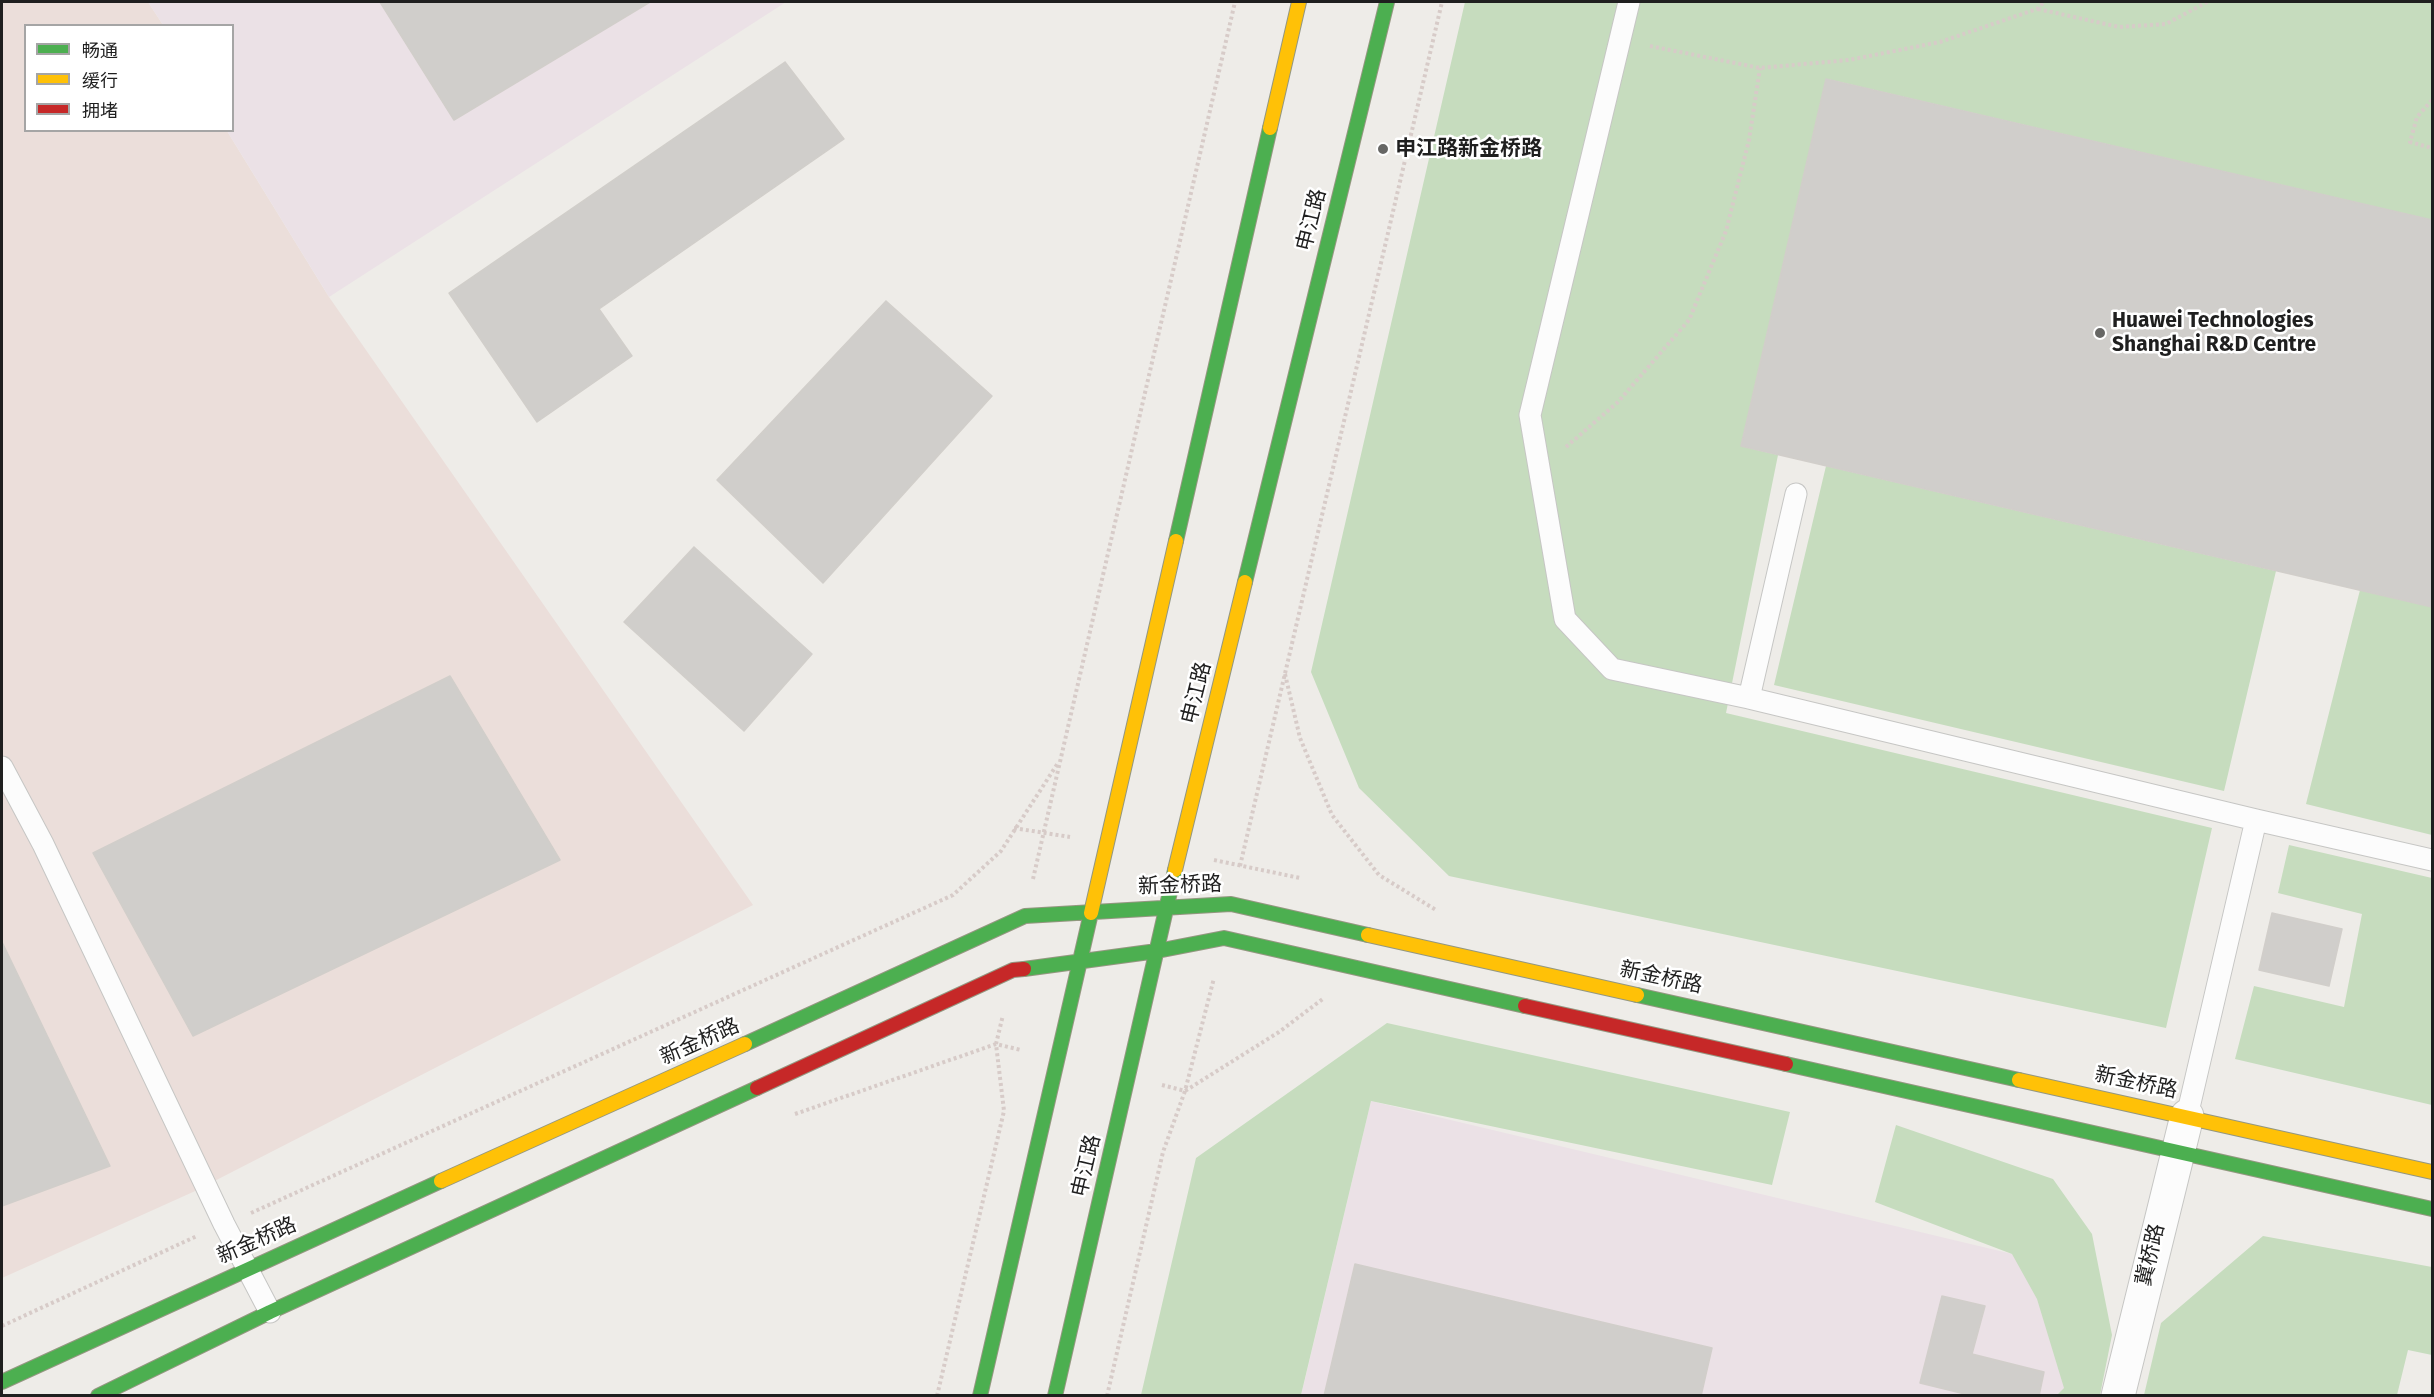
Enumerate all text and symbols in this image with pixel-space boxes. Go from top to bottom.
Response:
legend [24,24,234,132]
text: 畅通 [82,40,118,62]
text: 缓行 [82,70,118,92]
text: 拥堵 [82,100,118,122]
place label: 申江路新金桥路 [1395,136,1542,162]
marker: 申江路新金桥路 [1376,142,1390,156]
street label: 申江路 [1292,186,1332,254]
place label: Huawei Technologies Shanghai R&D Centre [2112,308,2316,358]
marker: Huawei Technologies Shanghai R&D Centre [2093,326,2107,340]
street label: 申江路 [1177,659,1217,727]
street label: 新金桥路 [1138,872,1222,900]
street label: 新金桥路 [1617,957,1705,999]
street label: 新金桥路 [657,1013,743,1071]
street label: 新金桥路 [2092,1062,2180,1104]
street label: 申江路 [1068,1132,1106,1200]
street label: 新金桥路 [214,1212,300,1270]
street label: 冀桥路 [2132,1221,2170,1289]

